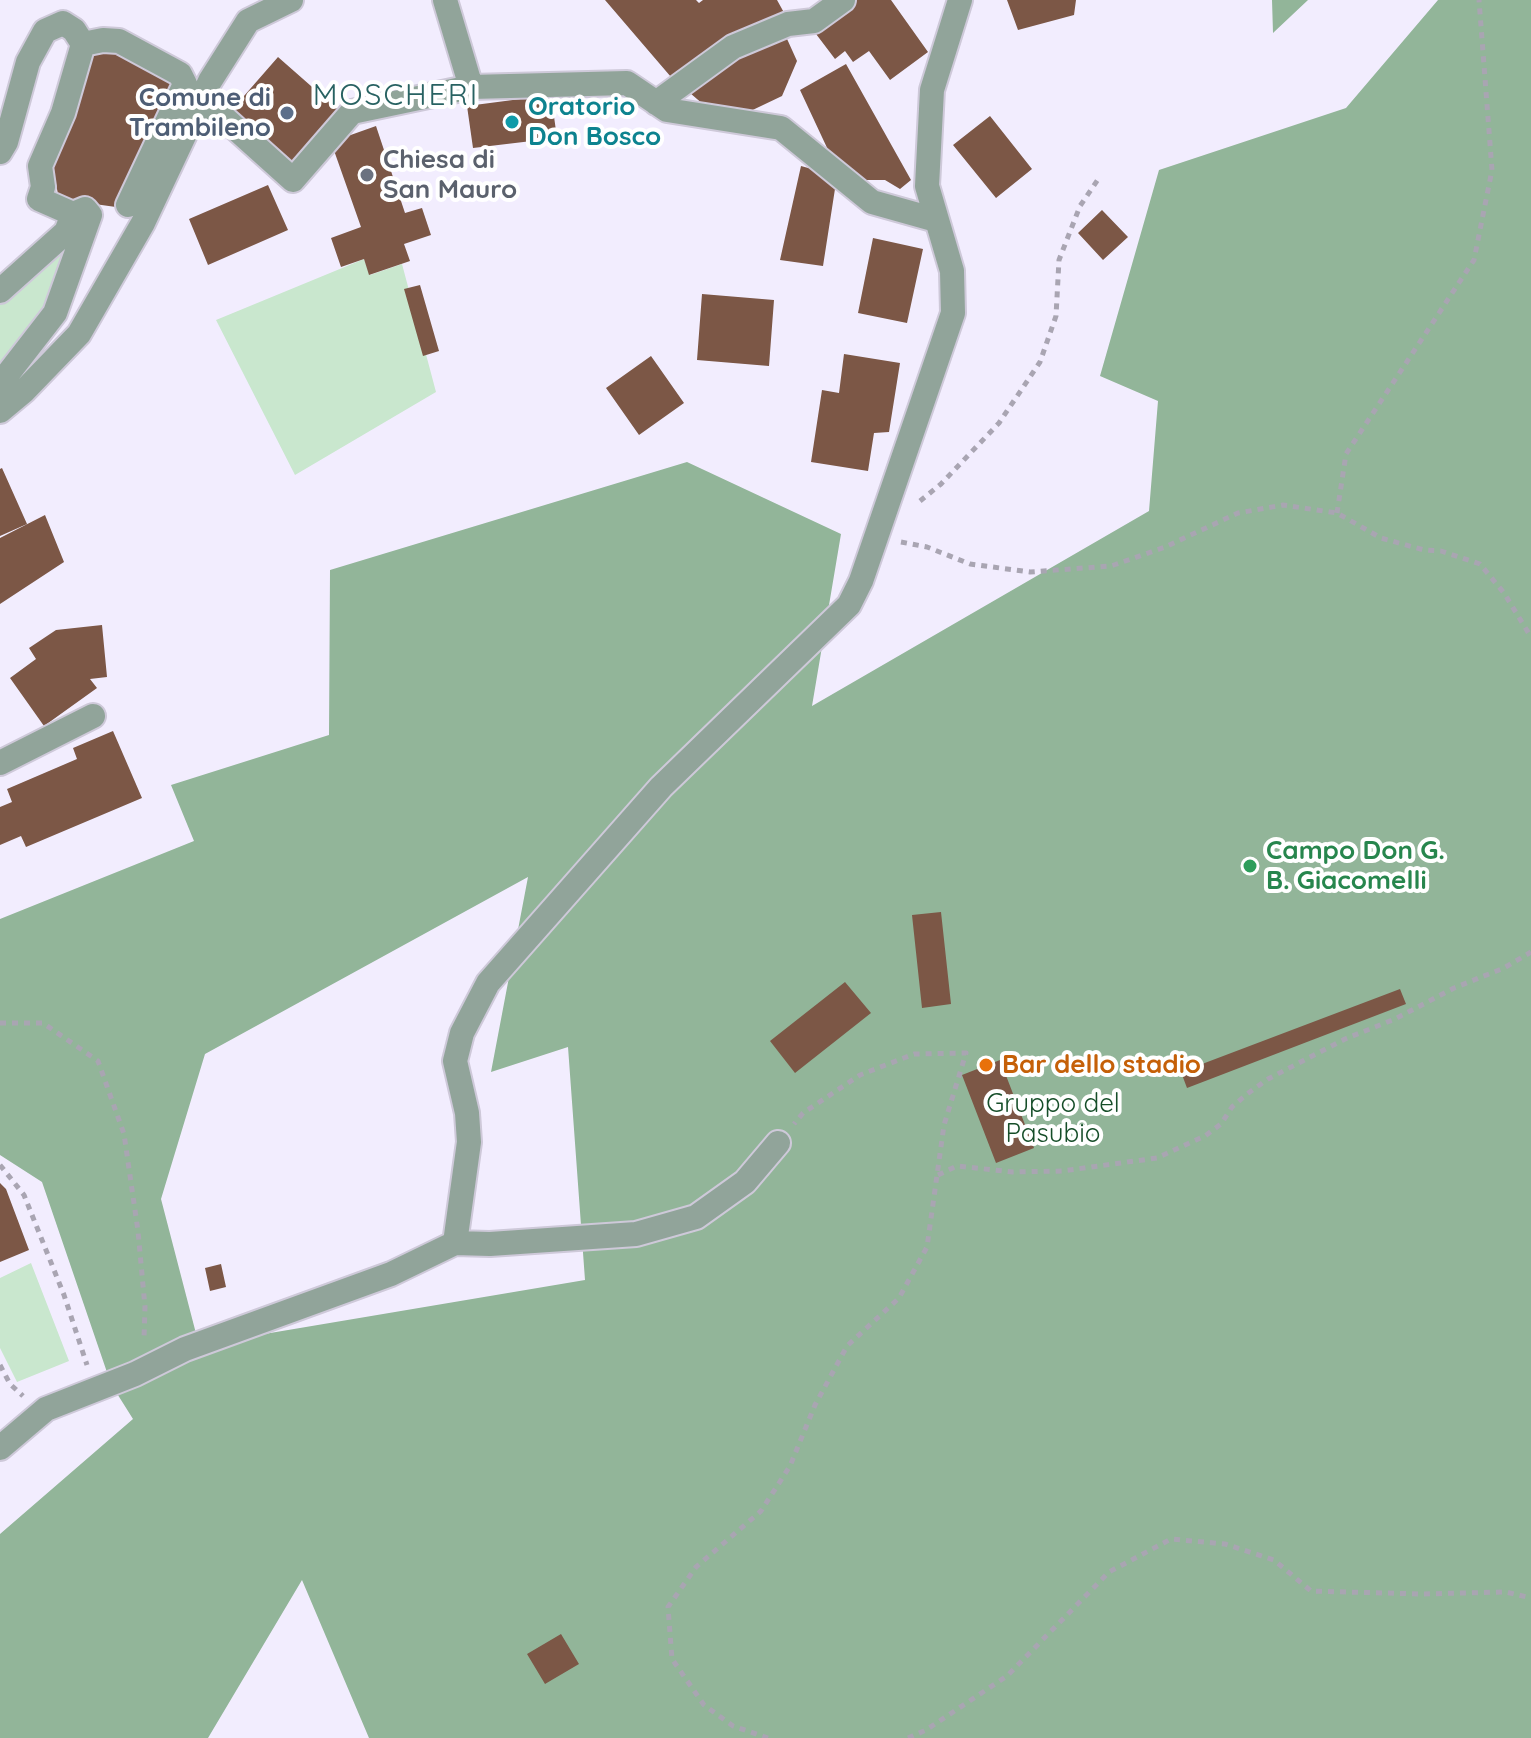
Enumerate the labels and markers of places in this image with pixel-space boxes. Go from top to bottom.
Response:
place label: Comune di Trambileno [129,82,271,144]
place label: Oratorio Don Bosco [528,91,661,152]
marker: Comune di Trambileno [278,104,296,122]
marker: Oratorio Don Bosco [503,113,521,131]
place label: Chiesa di San Mauro [383,144,517,206]
marker: Chiesa di San Mauro [358,166,376,184]
place label: Campo Don G. B. Giacomelli [1266,835,1445,896]
marker: Campo Don G. B. Giacomelli [1241,857,1259,875]
place label: Bar dello stadio [1002,1049,1201,1081]
marker: Bar dello stadio [977,1056,995,1074]

